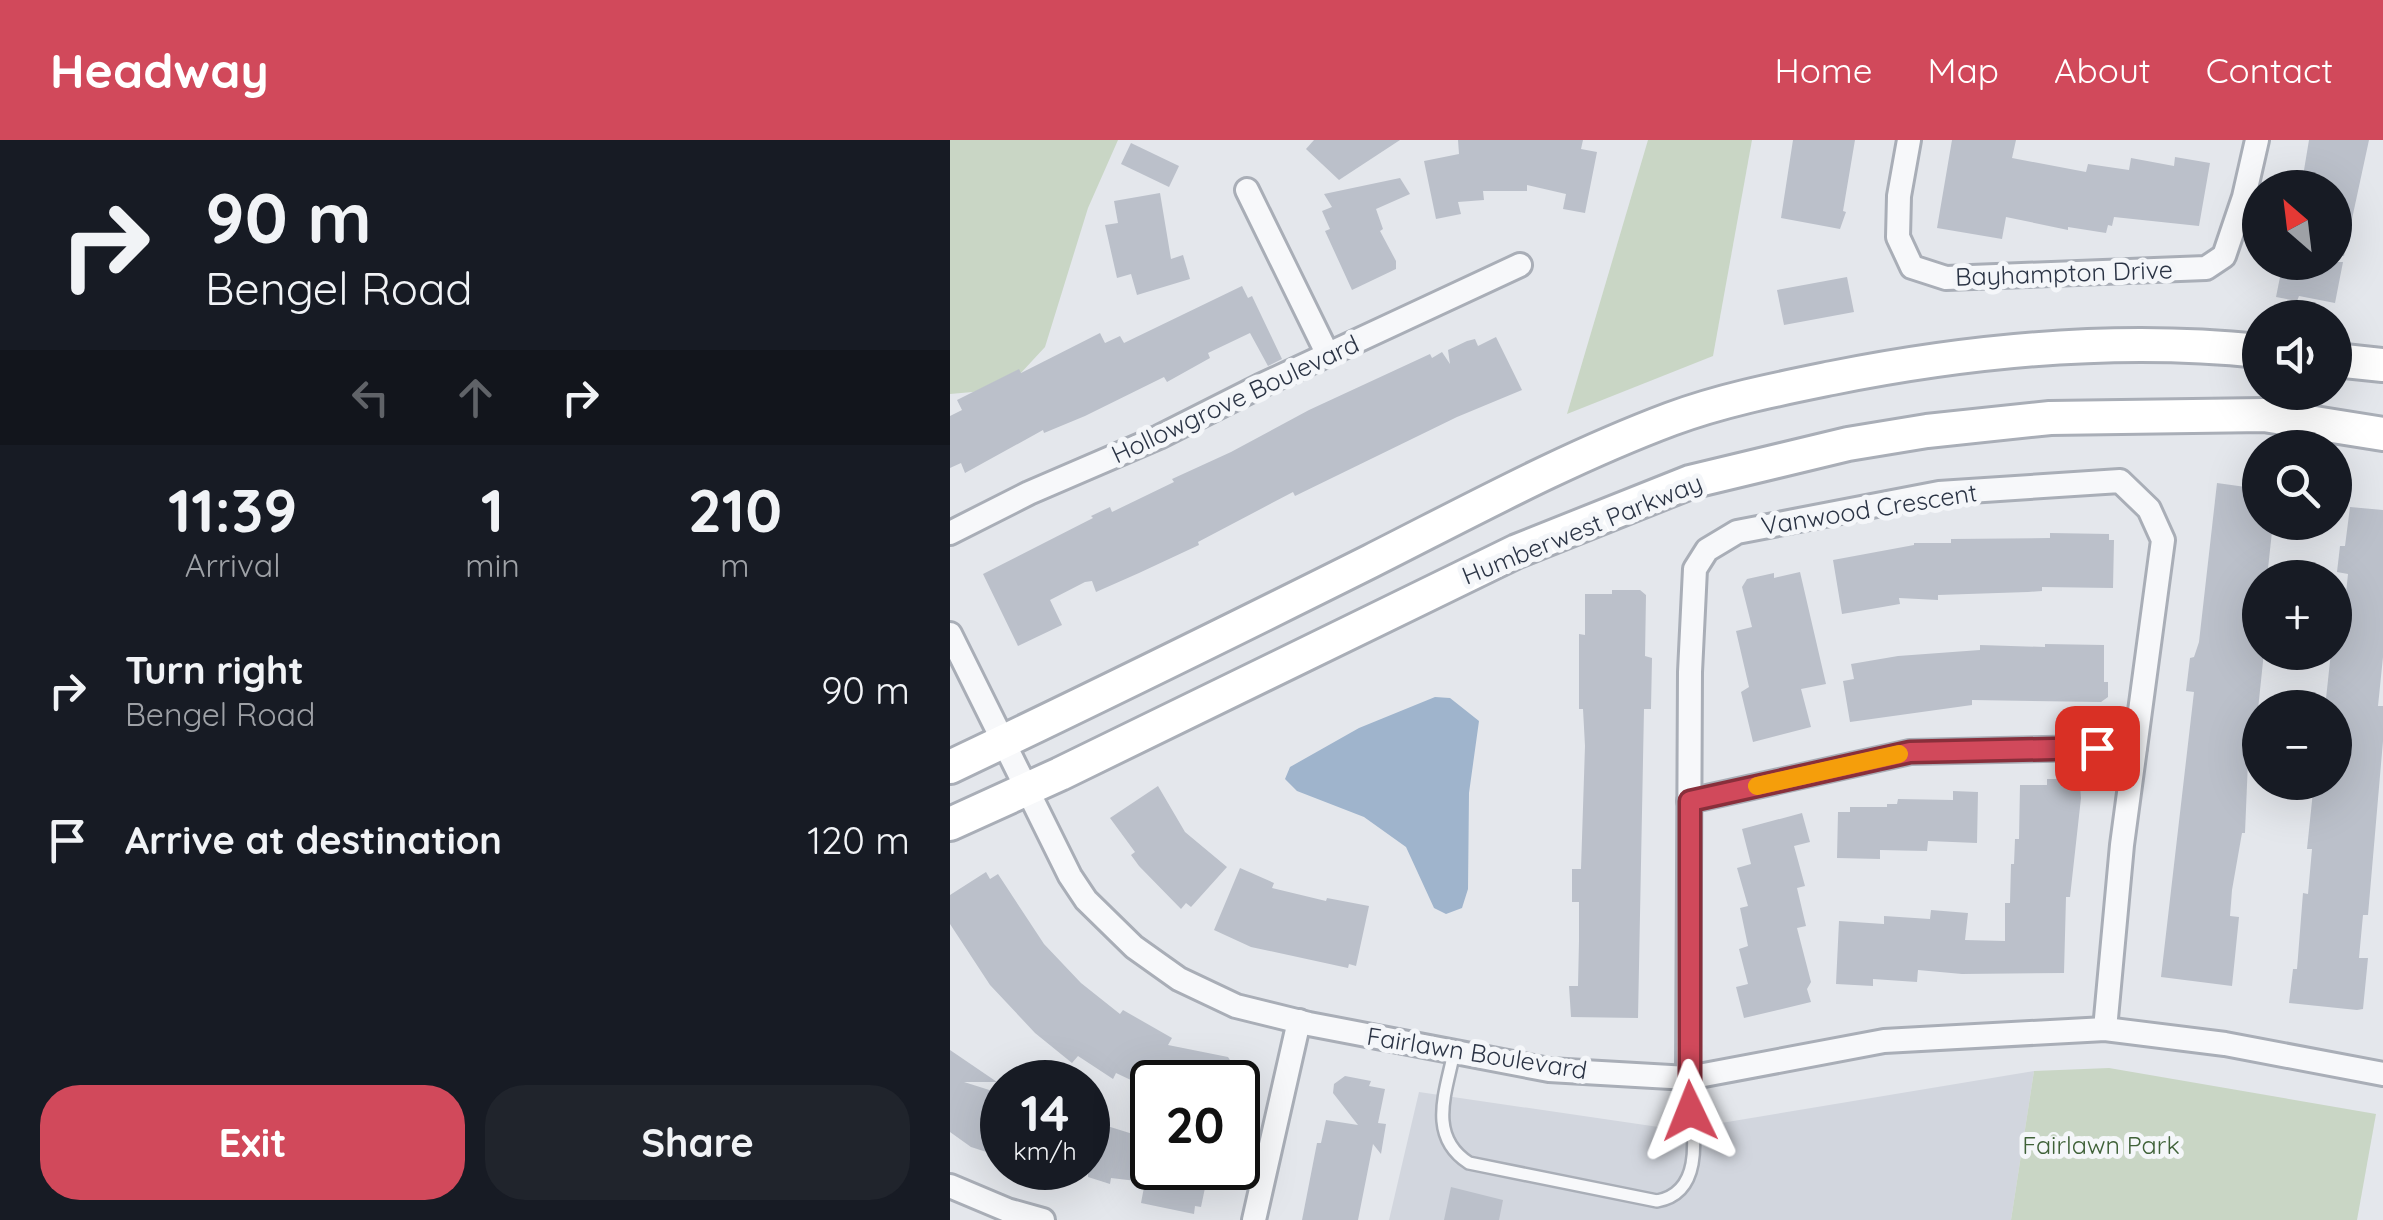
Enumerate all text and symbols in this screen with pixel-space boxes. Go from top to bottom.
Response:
text: Headway [50,40,269,100]
text: Home [1775,48,1873,92]
text: Map [1928,48,1999,92]
text: About [2054,48,2151,92]
text: Contact [2206,48,2333,92]
north arrow [2242,170,2352,280]
map controls [2242,170,2352,800]
text: 90 m [205,173,372,261]
icon: right [40,180,170,310]
street label: Bayhampton Drive [1955,253,2173,292]
text: Bengel Road [205,260,473,316]
button: sound [2242,300,2352,410]
street label: Hollowgrove Boulevard [1106,328,1363,470]
icon: left [343,370,398,425]
icon: ahead [448,370,503,425]
icon: right [553,370,608,425]
button: search [2242,430,2352,540]
street label: Humberwest Parkway [1457,466,1706,591]
text: 11:39 [168,472,297,547]
text: 1 [481,472,504,547]
text: 210 [688,472,782,547]
street label: Vanwood Crescent [1759,476,1979,541]
text: Arrival [185,545,281,585]
text: min [465,545,520,585]
text: m [720,545,749,585]
button: + [2242,560,2352,670]
text: Turn right [125,646,304,694]
icon: right [40,663,95,718]
text: 90 m [821,666,910,714]
button: − [2242,690,2352,800]
text: Bengel Road [125,694,315,734]
pin [2055,706,2140,791]
icon: arrive [2070,721,2125,776]
icon: arrive [40,813,95,868]
text: Arrive at destination [125,816,502,864]
text: 120 m [807,816,910,864]
street label: Fairlawn Boulevard [1365,1020,1589,1085]
position arrow [1638,1059,1742,1163]
speed limit sign: 20 [1130,1060,1260,1190]
text: 14 [1021,1081,1069,1144]
button: Exit [40,1085,465,1200]
button: Share [485,1085,910,1200]
park label: Fairlawn Park [2022,1129,2180,1160]
text: km/h [1013,1135,1077,1166]

